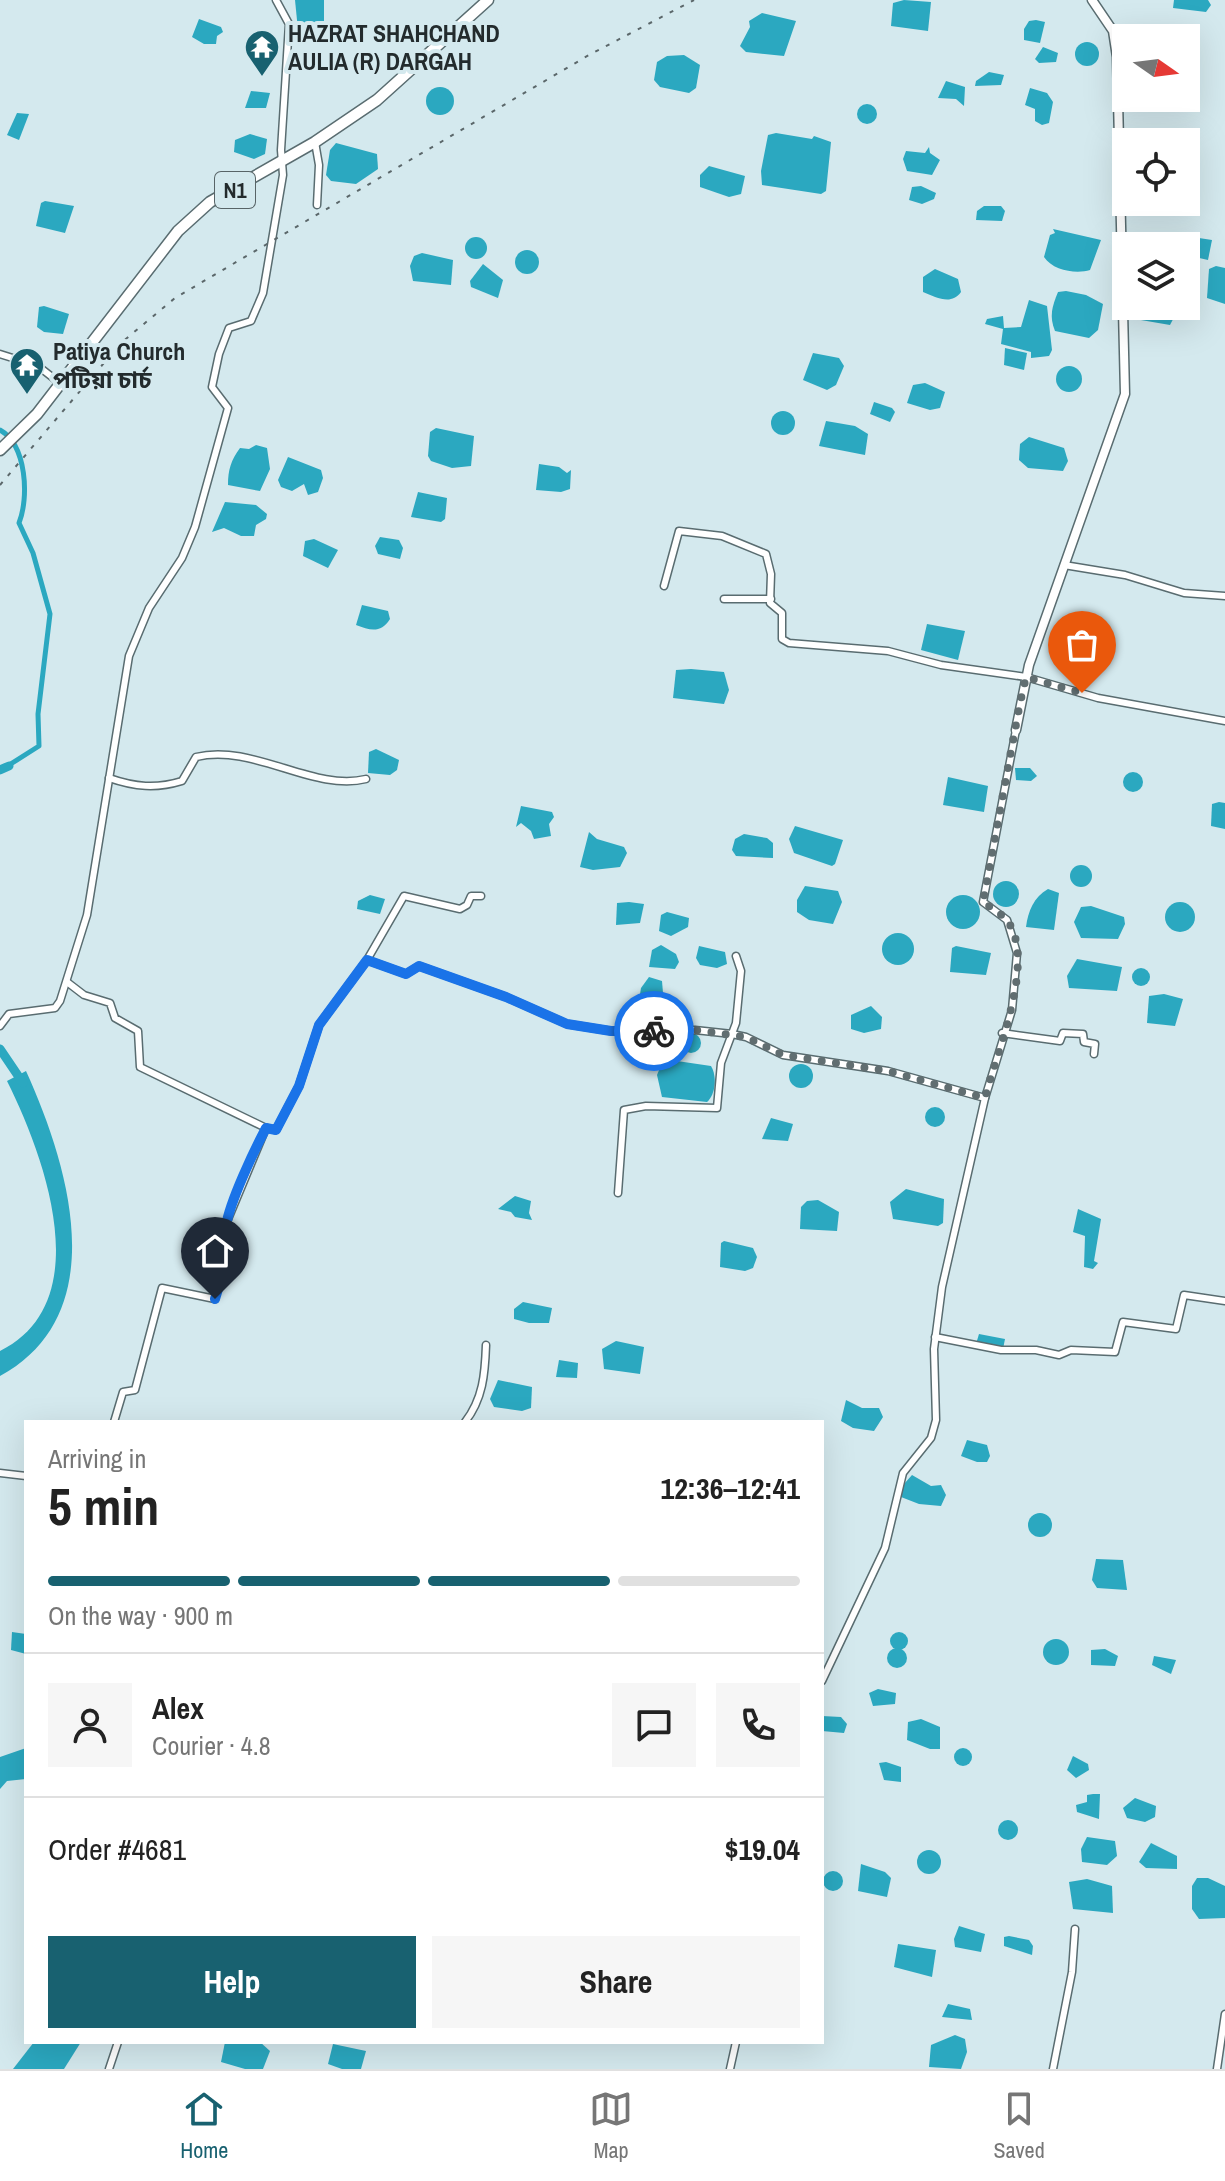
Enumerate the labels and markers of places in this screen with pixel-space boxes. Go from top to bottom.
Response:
place label: HAZRAT SHAHCHAND AULIA (R) DARGAH [288,17,500,77]
temple icon: HAZRAT SHAHCHAND AULIA (R) DARGAH [243,28,281,78]
place label: Patiya Church পটিয়া চার্চ [53,335,185,395]
temple icon: Patiya Church পটিয়া চার্চ [8,346,46,396]
pin [1048,611,1116,693]
pin [181,1217,249,1299]

